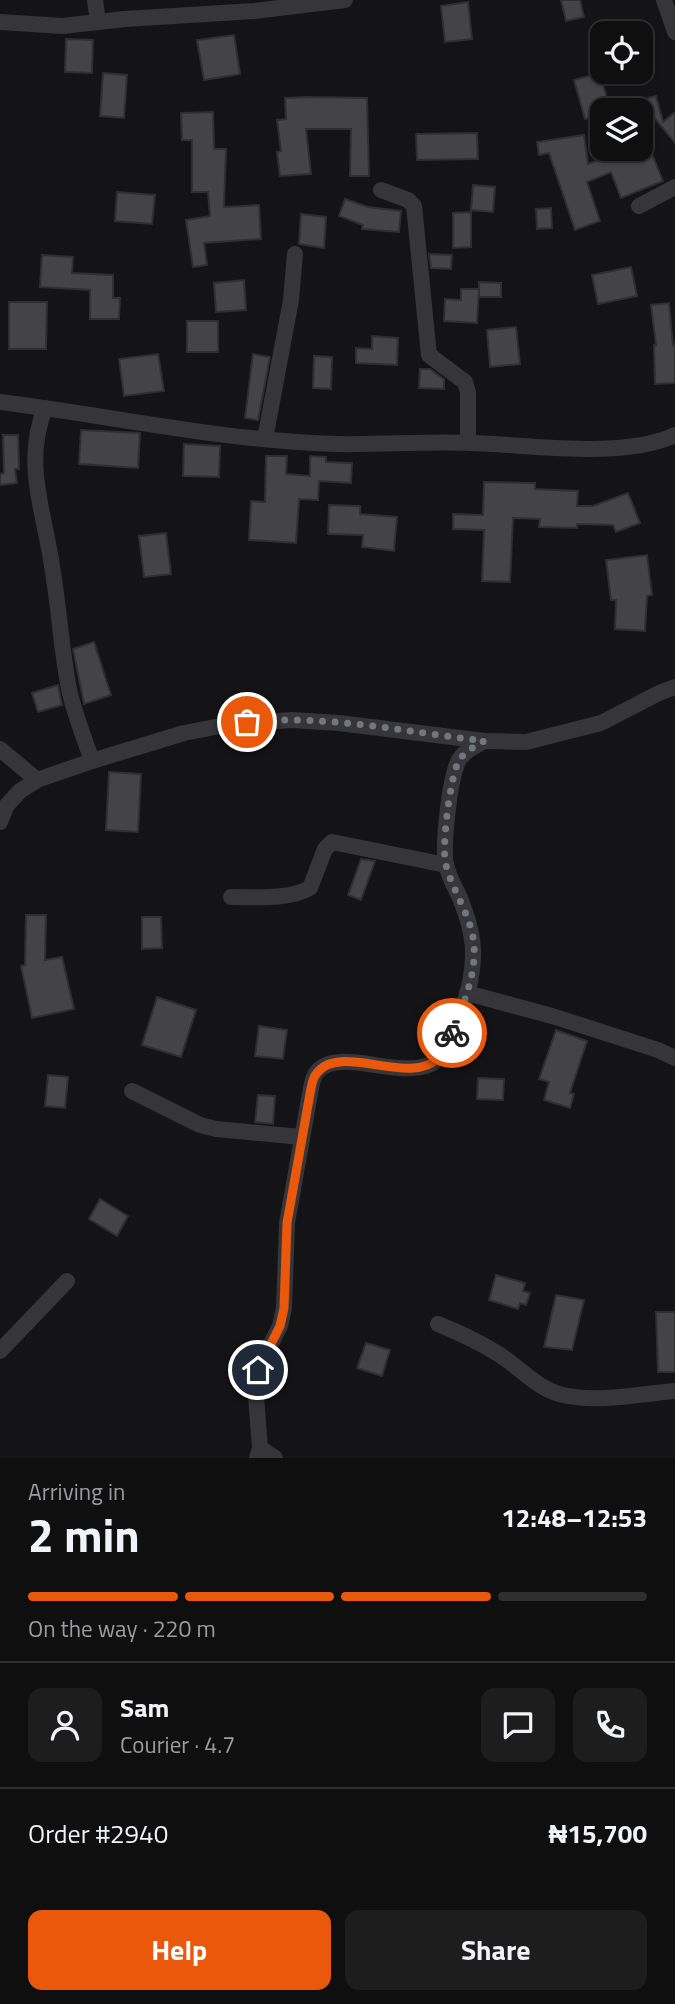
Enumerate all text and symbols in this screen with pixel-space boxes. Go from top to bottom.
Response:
map controls [590,21,653,161]
button: locate [590,21,653,84]
button: layers [590,98,653,161]
pin [217,692,277,752]
icon: bag [228,703,266,741]
courier [417,998,487,1068]
icon: bike [433,1014,471,1052]
pin [228,1340,288,1400]
icon: home [239,1351,277,1389]
text: Arriving in [28,1474,125,1509]
text: 12:48–12:53 [501,1498,647,1537]
text: 2 min [28,1500,140,1570]
text: On the way · 220 m [28,1611,216,1646]
button: person [28,1688,102,1762]
text: Sam [120,1688,169,1727]
button: chat [481,1688,555,1762]
button: phone [573,1688,647,1762]
text: Courier · 4.7 [120,1727,235,1762]
text: Order #2940 [28,1814,168,1853]
text: ₦15,700 [549,1814,647,1853]
button: Help [28,1910,331,1990]
button: Share [345,1910,647,1990]

